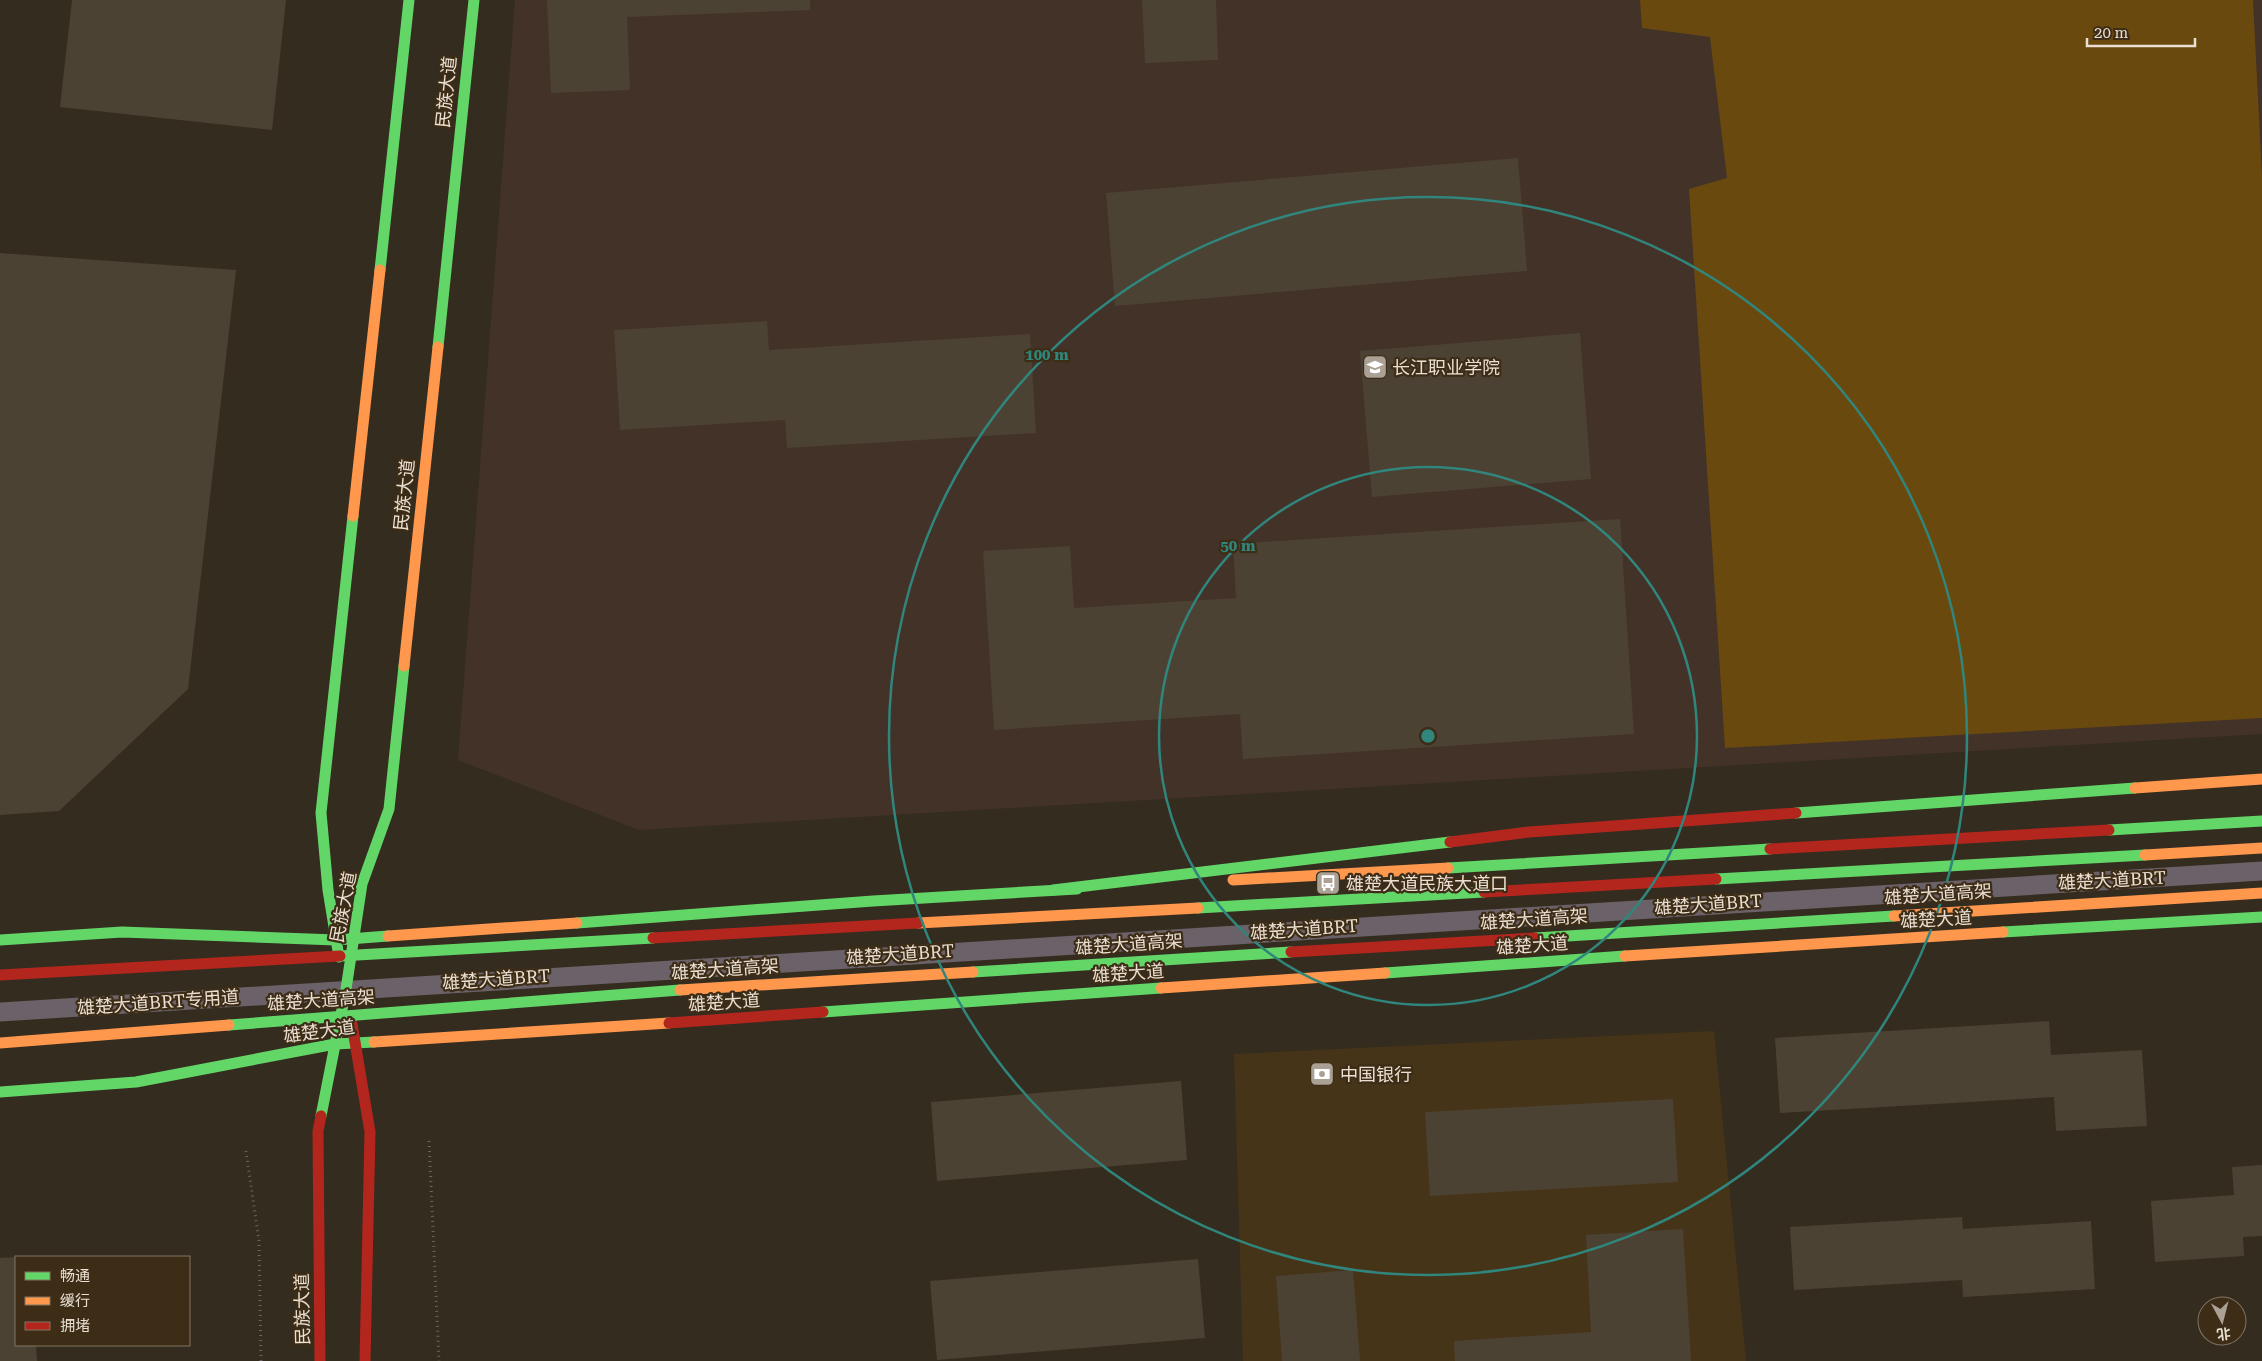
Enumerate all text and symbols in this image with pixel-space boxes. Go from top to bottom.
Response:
scale bar [2087,15,2194,47]
text: 20 m [2094,24,2129,42]
street label: 民族大道 [432,55,460,129]
text: 100 m [1025,346,1069,364]
school or university icon: 长江职业学院 [1362,354,1388,380]
place label: 长江职业学院 [1392,357,1500,378]
street label: 民族大道 [390,458,418,532]
text: 50 m [1220,537,1256,555]
centre of rings [1419,727,1437,745]
street label: 雄楚大道BRT [2057,867,2167,893]
street label: 民族大道 [326,870,360,944]
bus stop icon: 雄楚大道民族大道口 [1315,870,1341,896]
place label: 雄楚大道民族大道口 [1346,873,1508,894]
street label: 雄楚大道高架 [1883,880,1993,908]
street label: 雄楚大道BRT [1653,890,1763,918]
street label: 雄楚大道高架 [1479,905,1589,933]
street label: 雄楚大道 [1899,907,1973,931]
street label: 雄楚大道BRT [1249,915,1359,943]
street label: 雄楚大道高架 [1074,930,1184,958]
street label: 雄楚大道 [1495,932,1569,958]
street label: 雄楚大道BRT [845,940,955,968]
street label: 雄楚大道高架 [670,955,780,983]
street label: 雄楚大道 [1091,960,1165,986]
street label: 雄楚大道BRT [441,965,551,993]
street label: 雄楚大道BRT专用道 [76,986,240,1018]
street label: 雄楚大道高架 [266,986,376,1014]
street label: 雄楚大道 [687,989,761,1015]
street label: 雄楚大道 [282,1016,356,1046]
bank icon: 中国银行 [1309,1061,1335,1087]
place label: 中国银行 [1340,1064,1412,1085]
legend [15,1256,190,1346]
text: 畅通 [60,1267,90,1285]
street label: 民族大道 [291,1273,313,1345]
text: 缓行 [60,1292,90,1310]
north arrow [2197,1296,2247,1346]
text: 拥堵 [60,1317,90,1335]
text: 北 [2216,1325,2232,1343]

